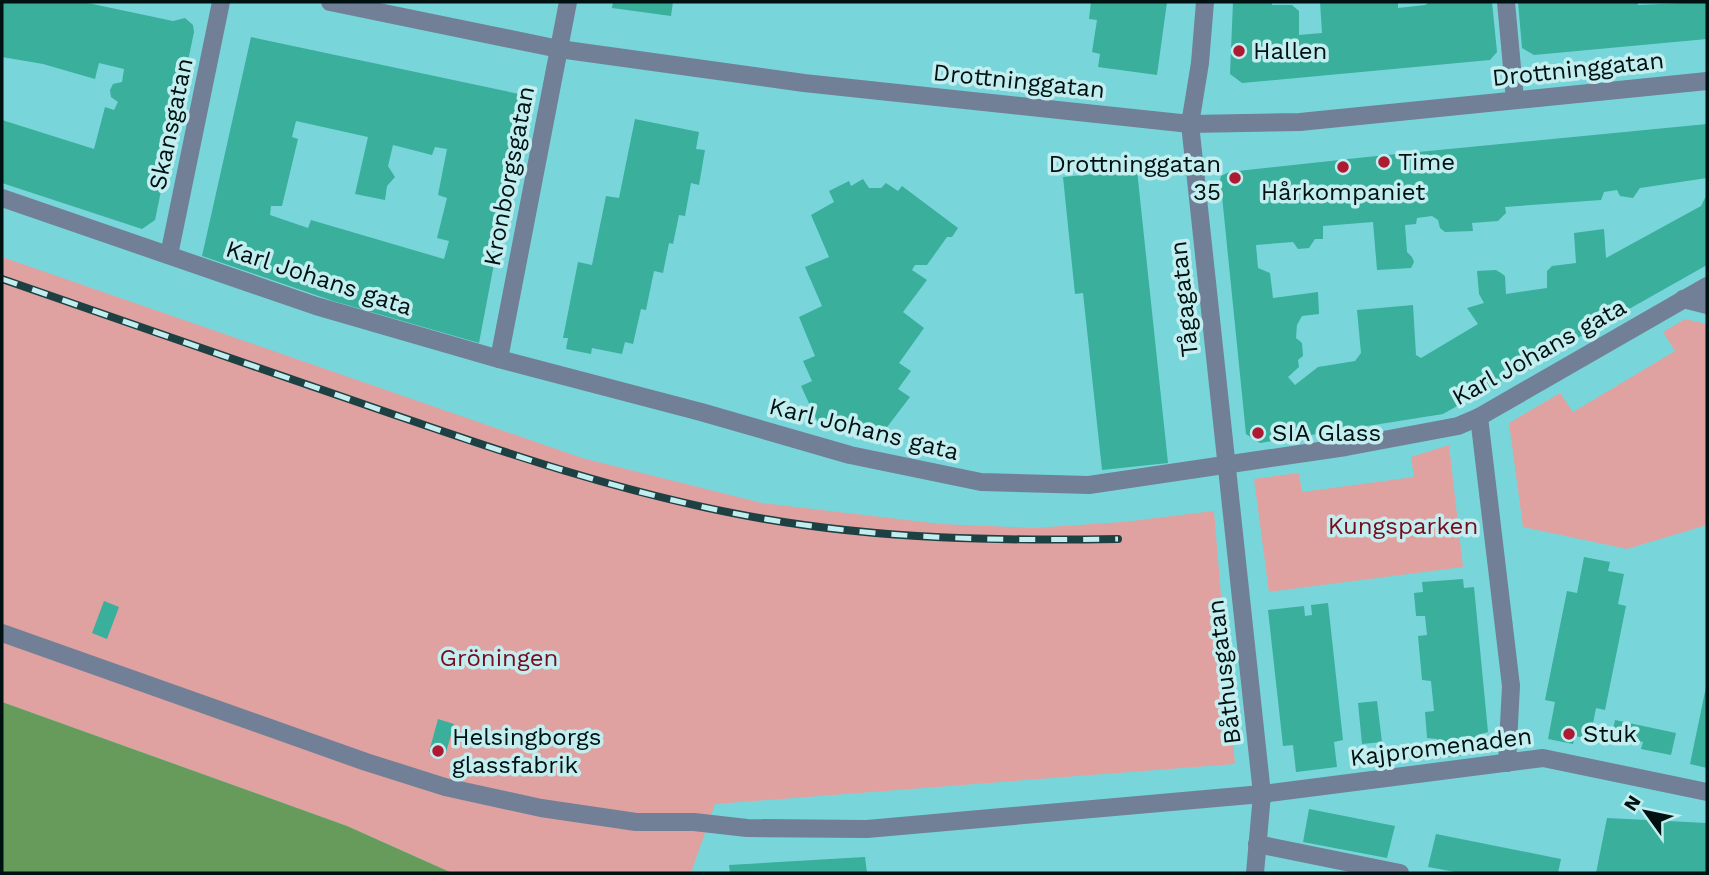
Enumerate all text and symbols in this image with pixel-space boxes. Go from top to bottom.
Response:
place label: Hallen [1253,37,1327,65]
marker: Hallen [1231,43,1247,59]
street label: Drottninggatan [1491,46,1665,92]
street label: Skansgatan [143,55,199,193]
street label: Drottninggatan [932,58,1106,104]
street label: Kronborgsgatan [478,84,540,268]
place label: Time [1398,148,1455,176]
place label: Drottninggatan 35 [1048,150,1221,206]
marker: Time [1376,154,1392,170]
marker: Hårkompaniet [1335,159,1351,175]
marker: Drottninggatan 35 [1227,170,1243,186]
place label: Hårkompaniet [1261,178,1425,206]
street label: Karl Johans gata [222,235,416,321]
street label: Tågagatan [1164,240,1204,358]
street label: Karl Johans gata [1447,293,1631,411]
street label: Karl Johans gata [766,392,962,466]
place label: SIA Glass [1272,419,1381,447]
marker: SIA Glass [1250,425,1266,441]
park label: Kungsparken [1328,512,1478,540]
street label: Båthusgatan [1201,598,1247,746]
park label: Gröningen [440,644,558,672]
place label: Stuk [1583,720,1637,748]
street label: Kajpromenaden [1348,722,1534,772]
place label: Helsingborgs glassfabrik [452,723,601,779]
marker: Stuk [1561,726,1577,742]
marker: Helsingborgs glassfabrik [430,743,446,759]
north arrow [1611,777,1681,847]
text: N [1619,791,1646,815]

